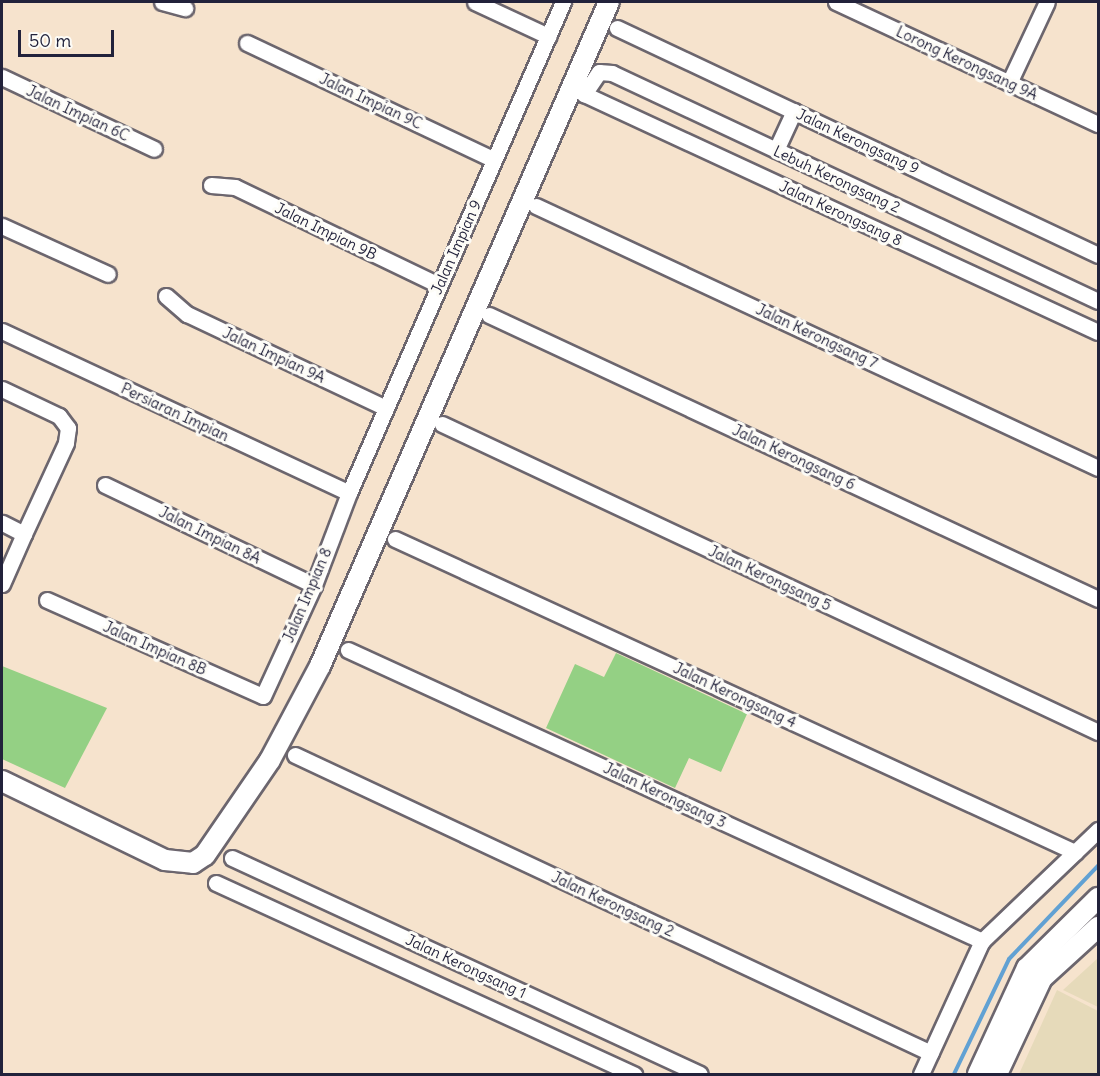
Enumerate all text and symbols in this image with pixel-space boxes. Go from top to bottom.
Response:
scale bar [21,18,117,56]
street label: Lorong Kerongsang 9A [893,22,1041,104]
text: 50 m [29,29,71,52]
street label: Jalan Impian 9C [317,69,425,133]
street label: Jalan Impian 6C [24,81,132,145]
street label: Jalan Kerongsang 9 [794,105,922,177]
street label: Lebuh Kerongsang 2 [771,142,903,216]
street label: Jalan Kerongsang 8 [777,177,905,249]
street label: Jalan Impian 9 [427,197,485,297]
street label: Jalan Impian 9B [272,199,380,263]
street label: Jalan Kerongsang 7 [753,300,881,372]
street label: Jalan Impian 9A [220,323,328,387]
street label: Persiaran Impian [118,379,232,445]
street label: Jalan Kerongsang 6 [730,421,858,493]
street label: Jalan Impian 8A [156,503,264,567]
street label: Jalan Kerongsang 5 [706,542,834,614]
street label: Jalan Impian 8 [279,545,335,645]
street label: Jalan Impian 8B [101,617,209,679]
street label: Jalan Kerongsang 4 [671,659,799,731]
street label: Jalan Kerongsang 3 [601,759,729,831]
street label: Jalan Kerongsang 2 [549,868,677,940]
street label: Jalan Kerongsang 1 [403,930,529,1002]

